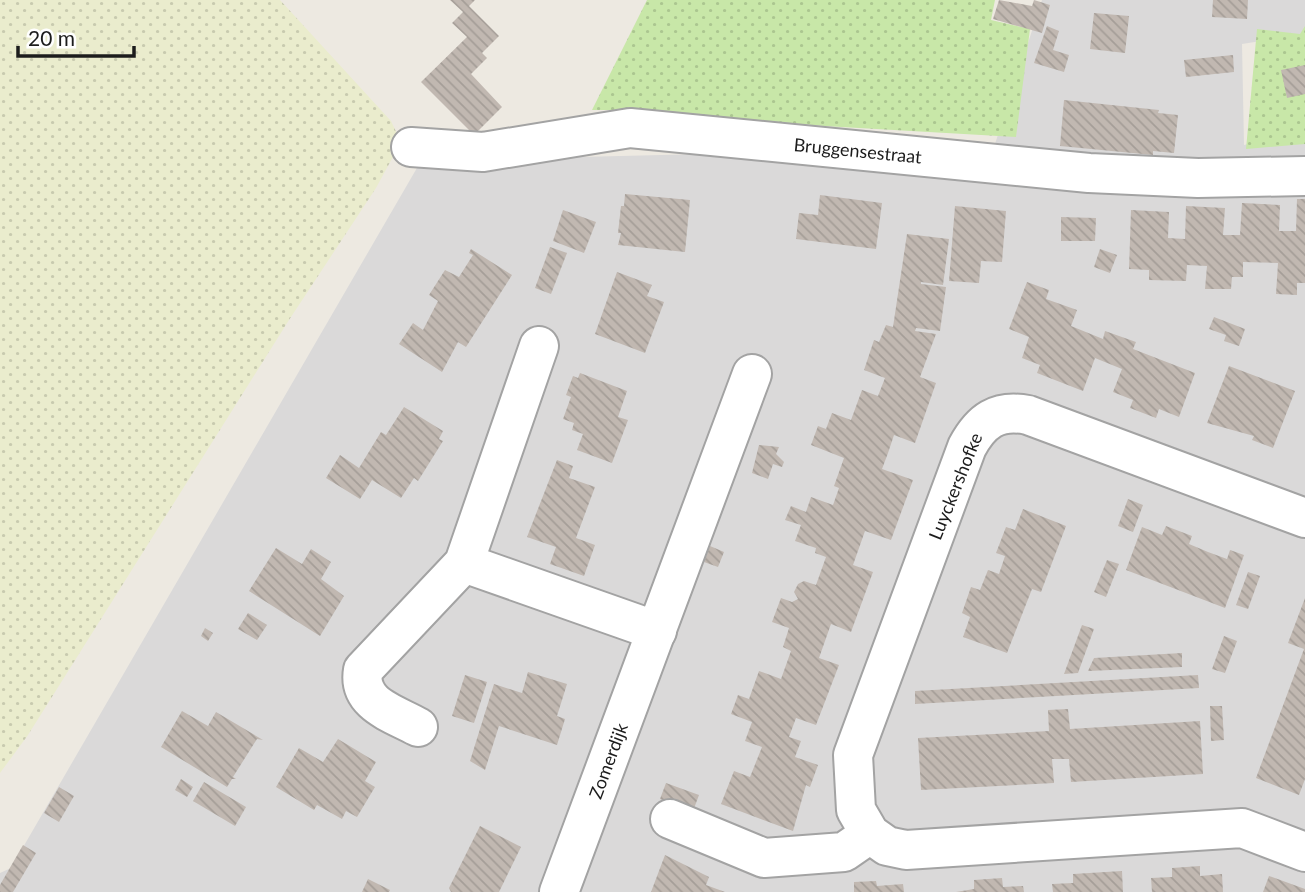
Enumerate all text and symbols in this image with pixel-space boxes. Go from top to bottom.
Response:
scale bar [18,14,133,58]
text: 20 m [28,25,75,50]
street label: Bruggensestraat [793,133,923,168]
street label: Luyckershofke [924,429,986,543]
street label: Zomerdijk [584,719,632,802]

